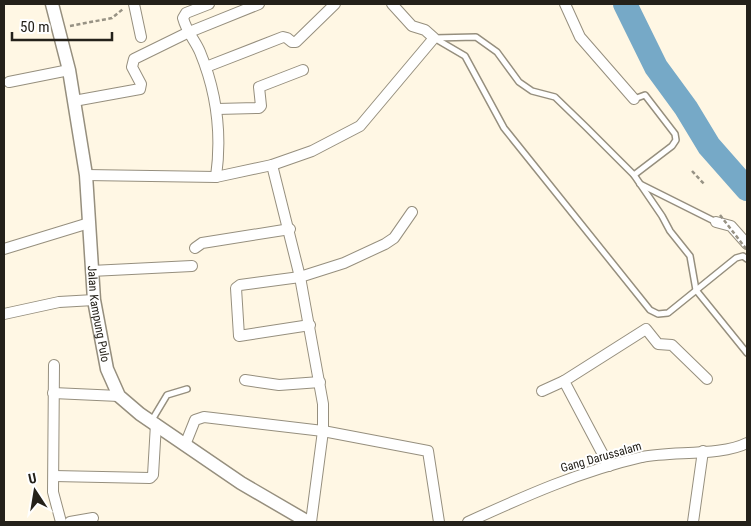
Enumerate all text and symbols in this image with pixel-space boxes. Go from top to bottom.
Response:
scale bar [12,10,112,42]
text: 50 m [20,18,50,36]
street label: Jalan Kampung Pulo [85,265,113,363]
street label: Gang Darussalam [559,439,643,475]
north arrow [10,466,60,516]
text: U [27,470,38,487]

